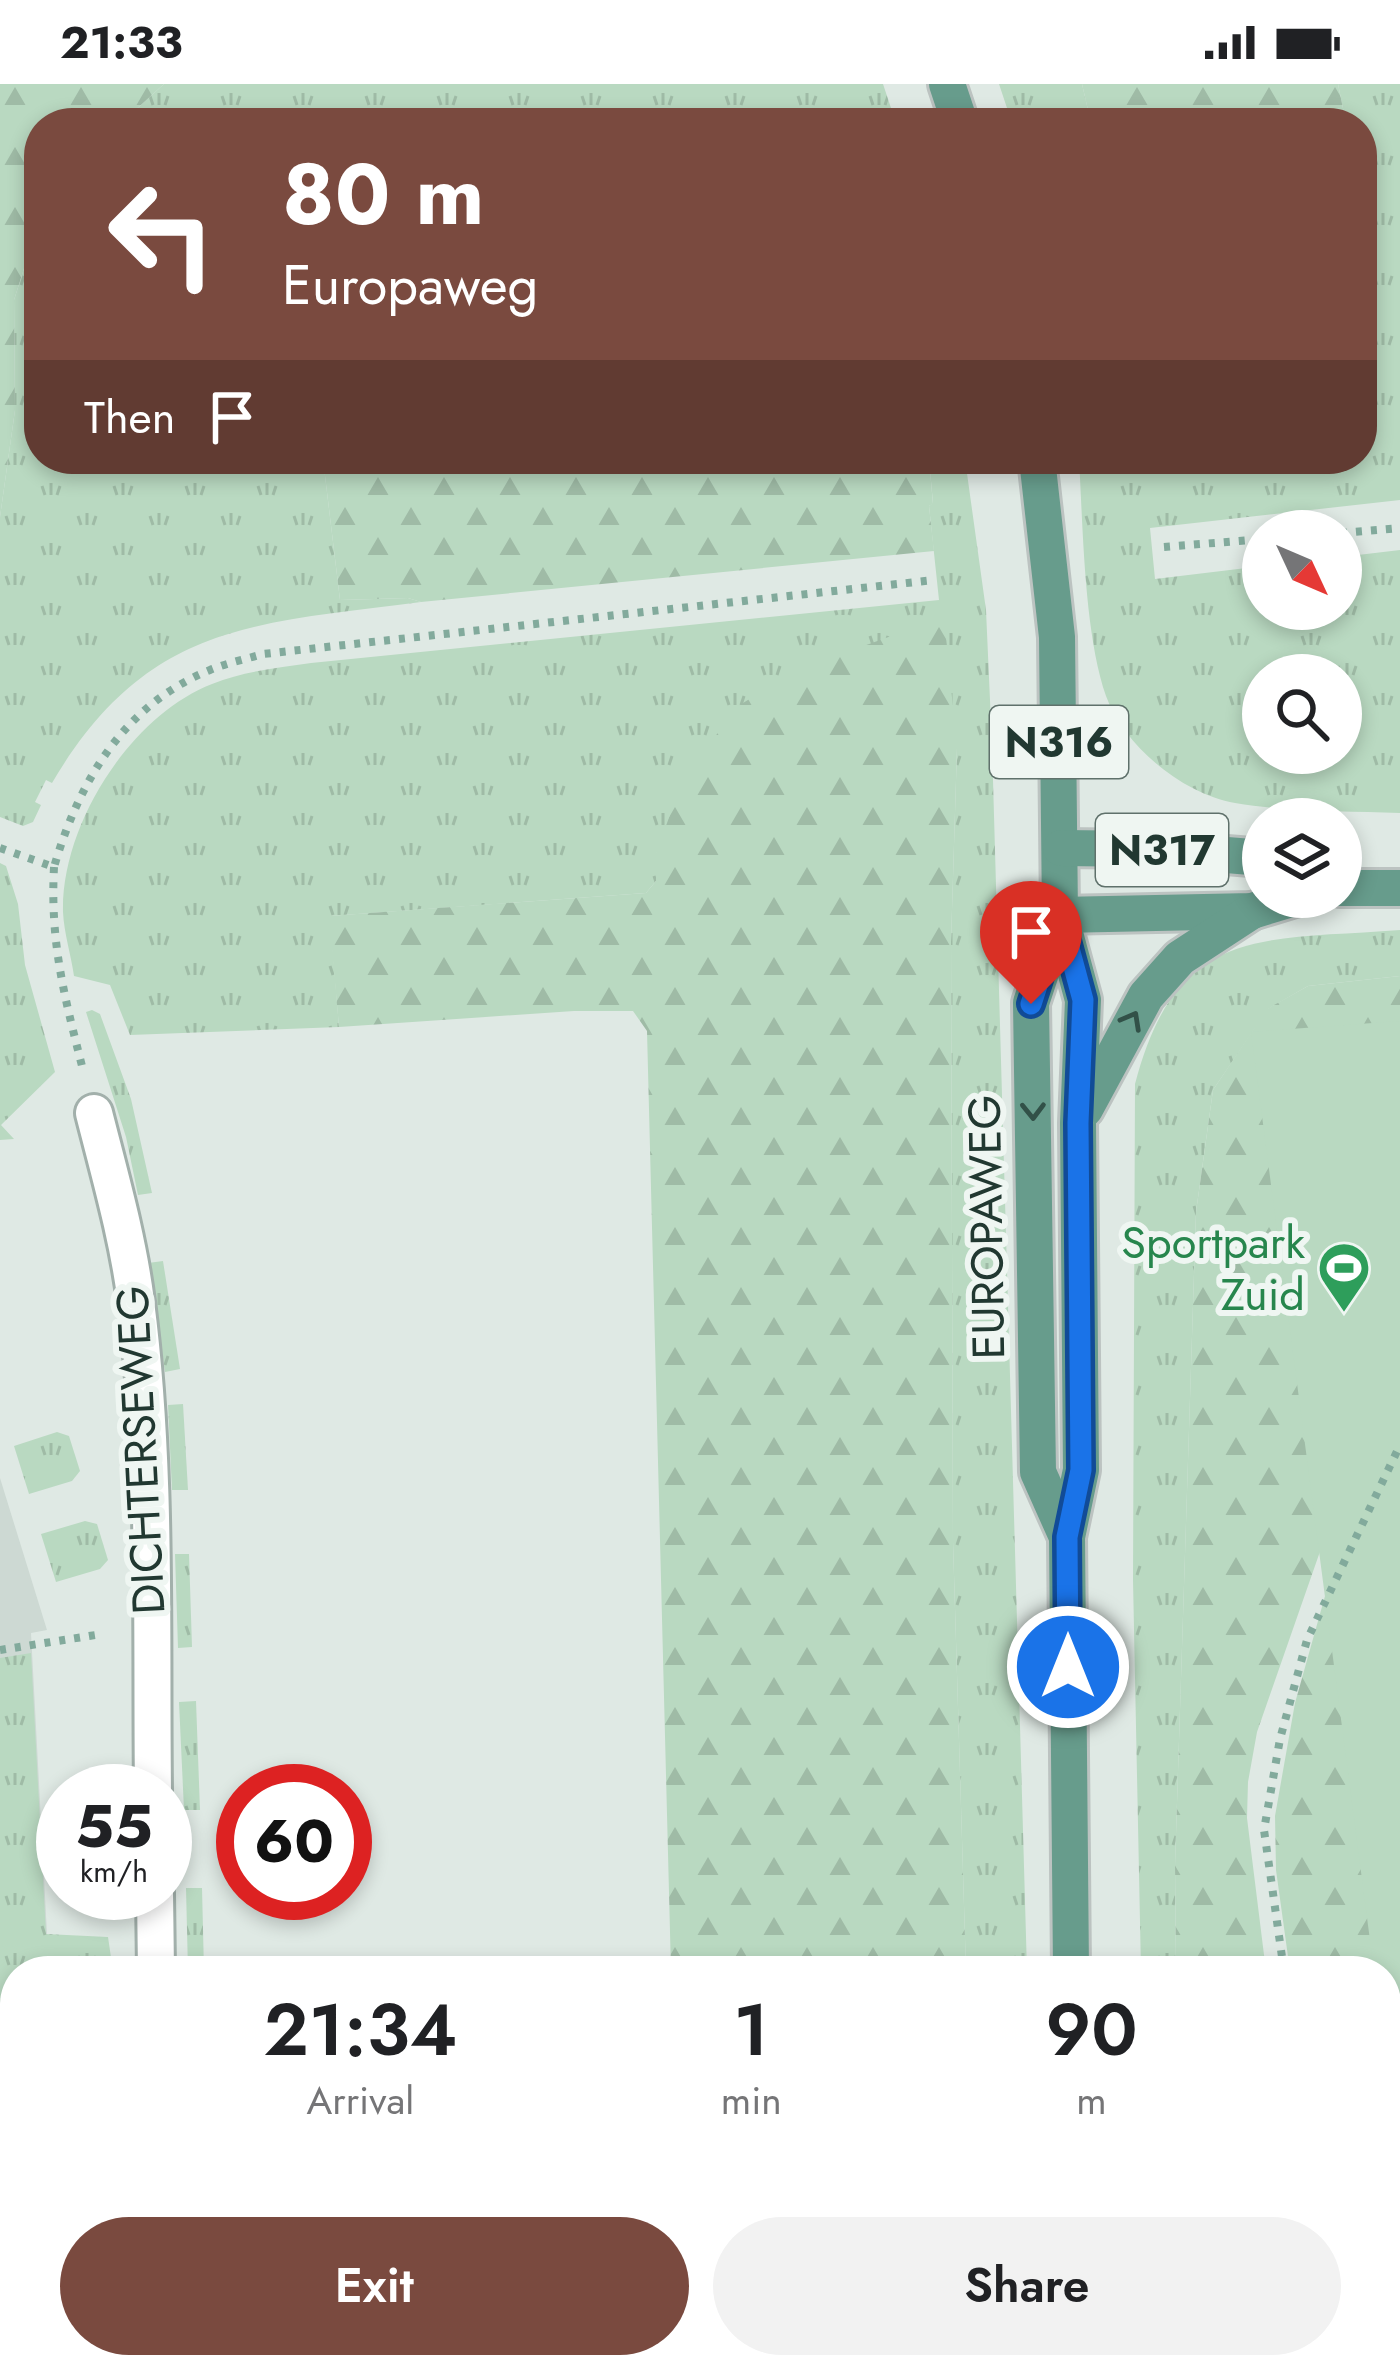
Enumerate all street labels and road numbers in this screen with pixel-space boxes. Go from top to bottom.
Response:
road number: N316 [990,706,1128,778]
road number: N317 [1096,814,1228,886]
street label: EUROPAWEG [952,1094,1021,1360]
street label: DICHTERSEWEG [99,1284,182,1616]

